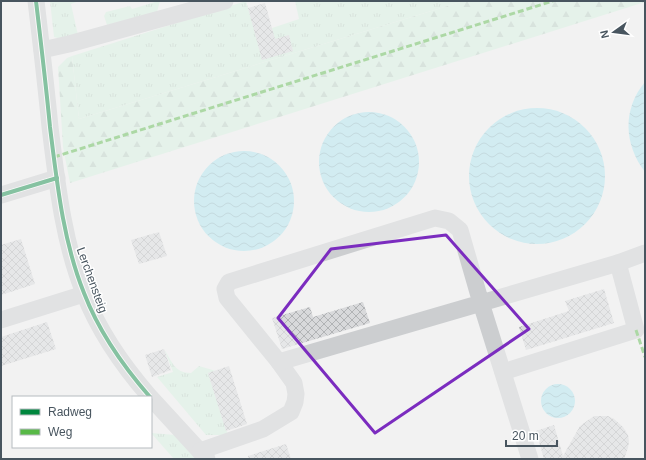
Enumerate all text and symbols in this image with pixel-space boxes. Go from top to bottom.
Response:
north arrow [594,12,634,52]
text: N [598,29,611,40]
street label: Lerchensteig [74,245,110,315]
legend [12,396,152,448]
text: Radweg [48,405,92,419]
scale bar [506,422,557,448]
text: Weg [48,425,72,439]
text: 20 m [512,429,539,443]

